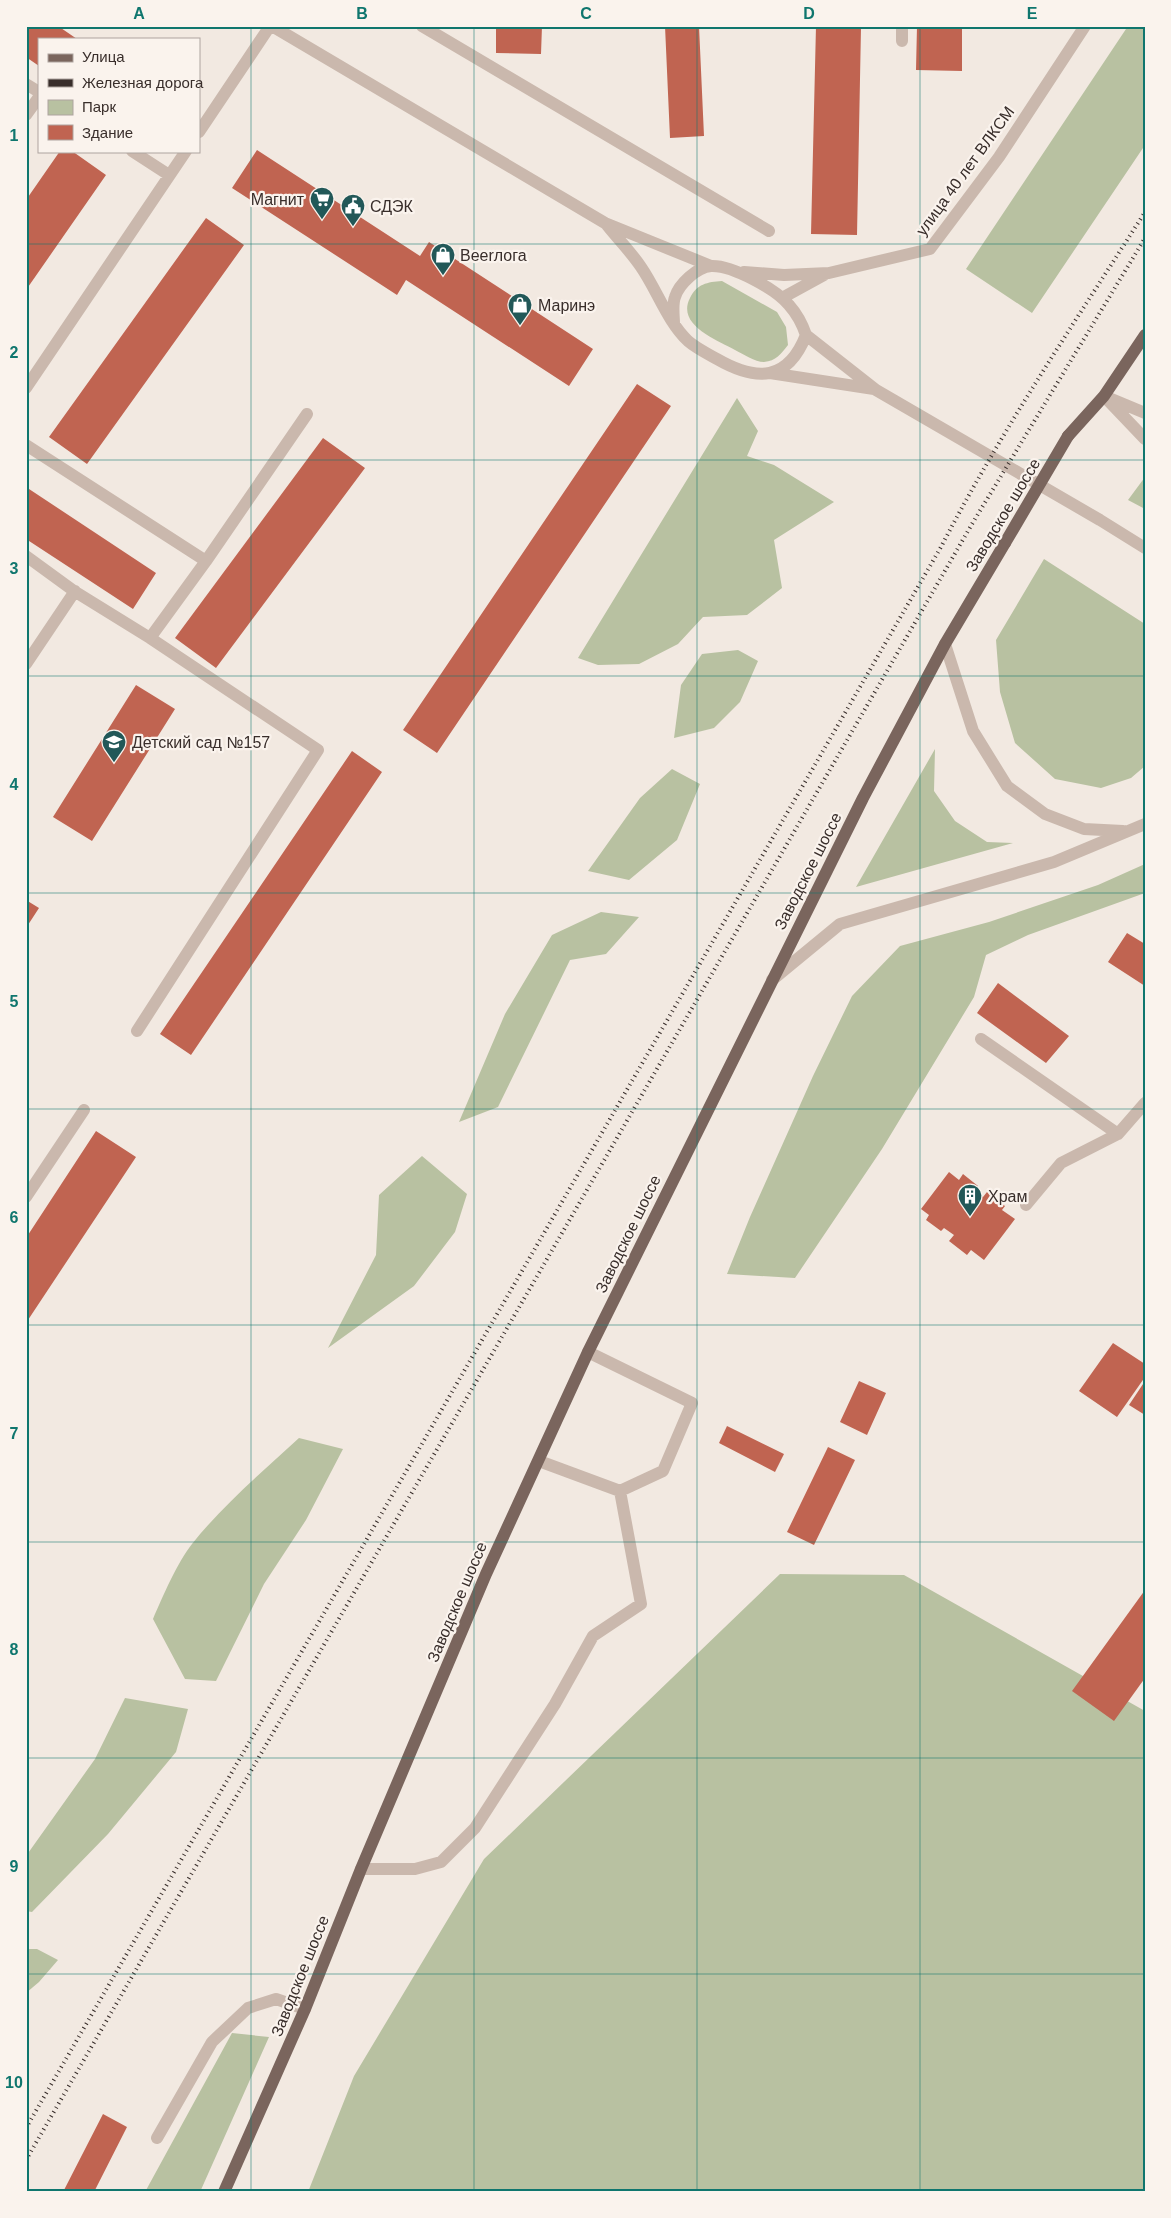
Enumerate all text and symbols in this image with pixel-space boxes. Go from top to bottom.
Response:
text: A [133,5,145,22]
text: B [356,5,368,22]
text: C [580,5,592,22]
text: D [803,5,815,22]
text: E [1027,5,1038,22]
legend [38,38,200,152]
text: Улица [82,48,125,65]
text: Железная дорога [82,74,204,91]
text: Парк [82,98,116,115]
street label: улица 40 лет ВЛКСМ [913,103,1017,239]
text: Здание [82,124,133,141]
text: 1 [10,127,19,144]
supermarket icon: Магнит [309,186,335,220]
place label: Магнит [251,191,305,208]
public building icon: СДЭК [340,193,366,227]
place label: СДЭК [370,198,414,215]
shop icon: Beerлога [430,242,456,276]
place label: Beerлога [460,247,527,264]
shop icon: Маринэ [507,292,533,326]
place label: Маринэ [538,297,595,314]
text: 2 [10,344,19,361]
street label: Заводское шоссе [963,455,1044,575]
text: 3 [10,560,19,577]
school or university icon: Детский сад №157 [101,729,127,763]
place label: Детский сад №157 [132,734,270,751]
text: 4 [10,776,19,793]
street label: Заводское шоссе [771,810,845,932]
text: 5 [10,993,19,1010]
street label: Заводское шоссе [592,1172,664,1296]
building icon: Храм [957,1183,983,1217]
place label: Храм [988,1188,1027,1205]
text: 6 [10,1209,19,1226]
text: 7 [10,1425,19,1442]
street label: Заводское шоссе [424,1539,490,1665]
text: 8 [10,1641,19,1658]
text: 9 [10,1858,19,1875]
street label: Заводское шоссе [268,1913,332,2039]
text: 10 [5,2074,23,2091]

